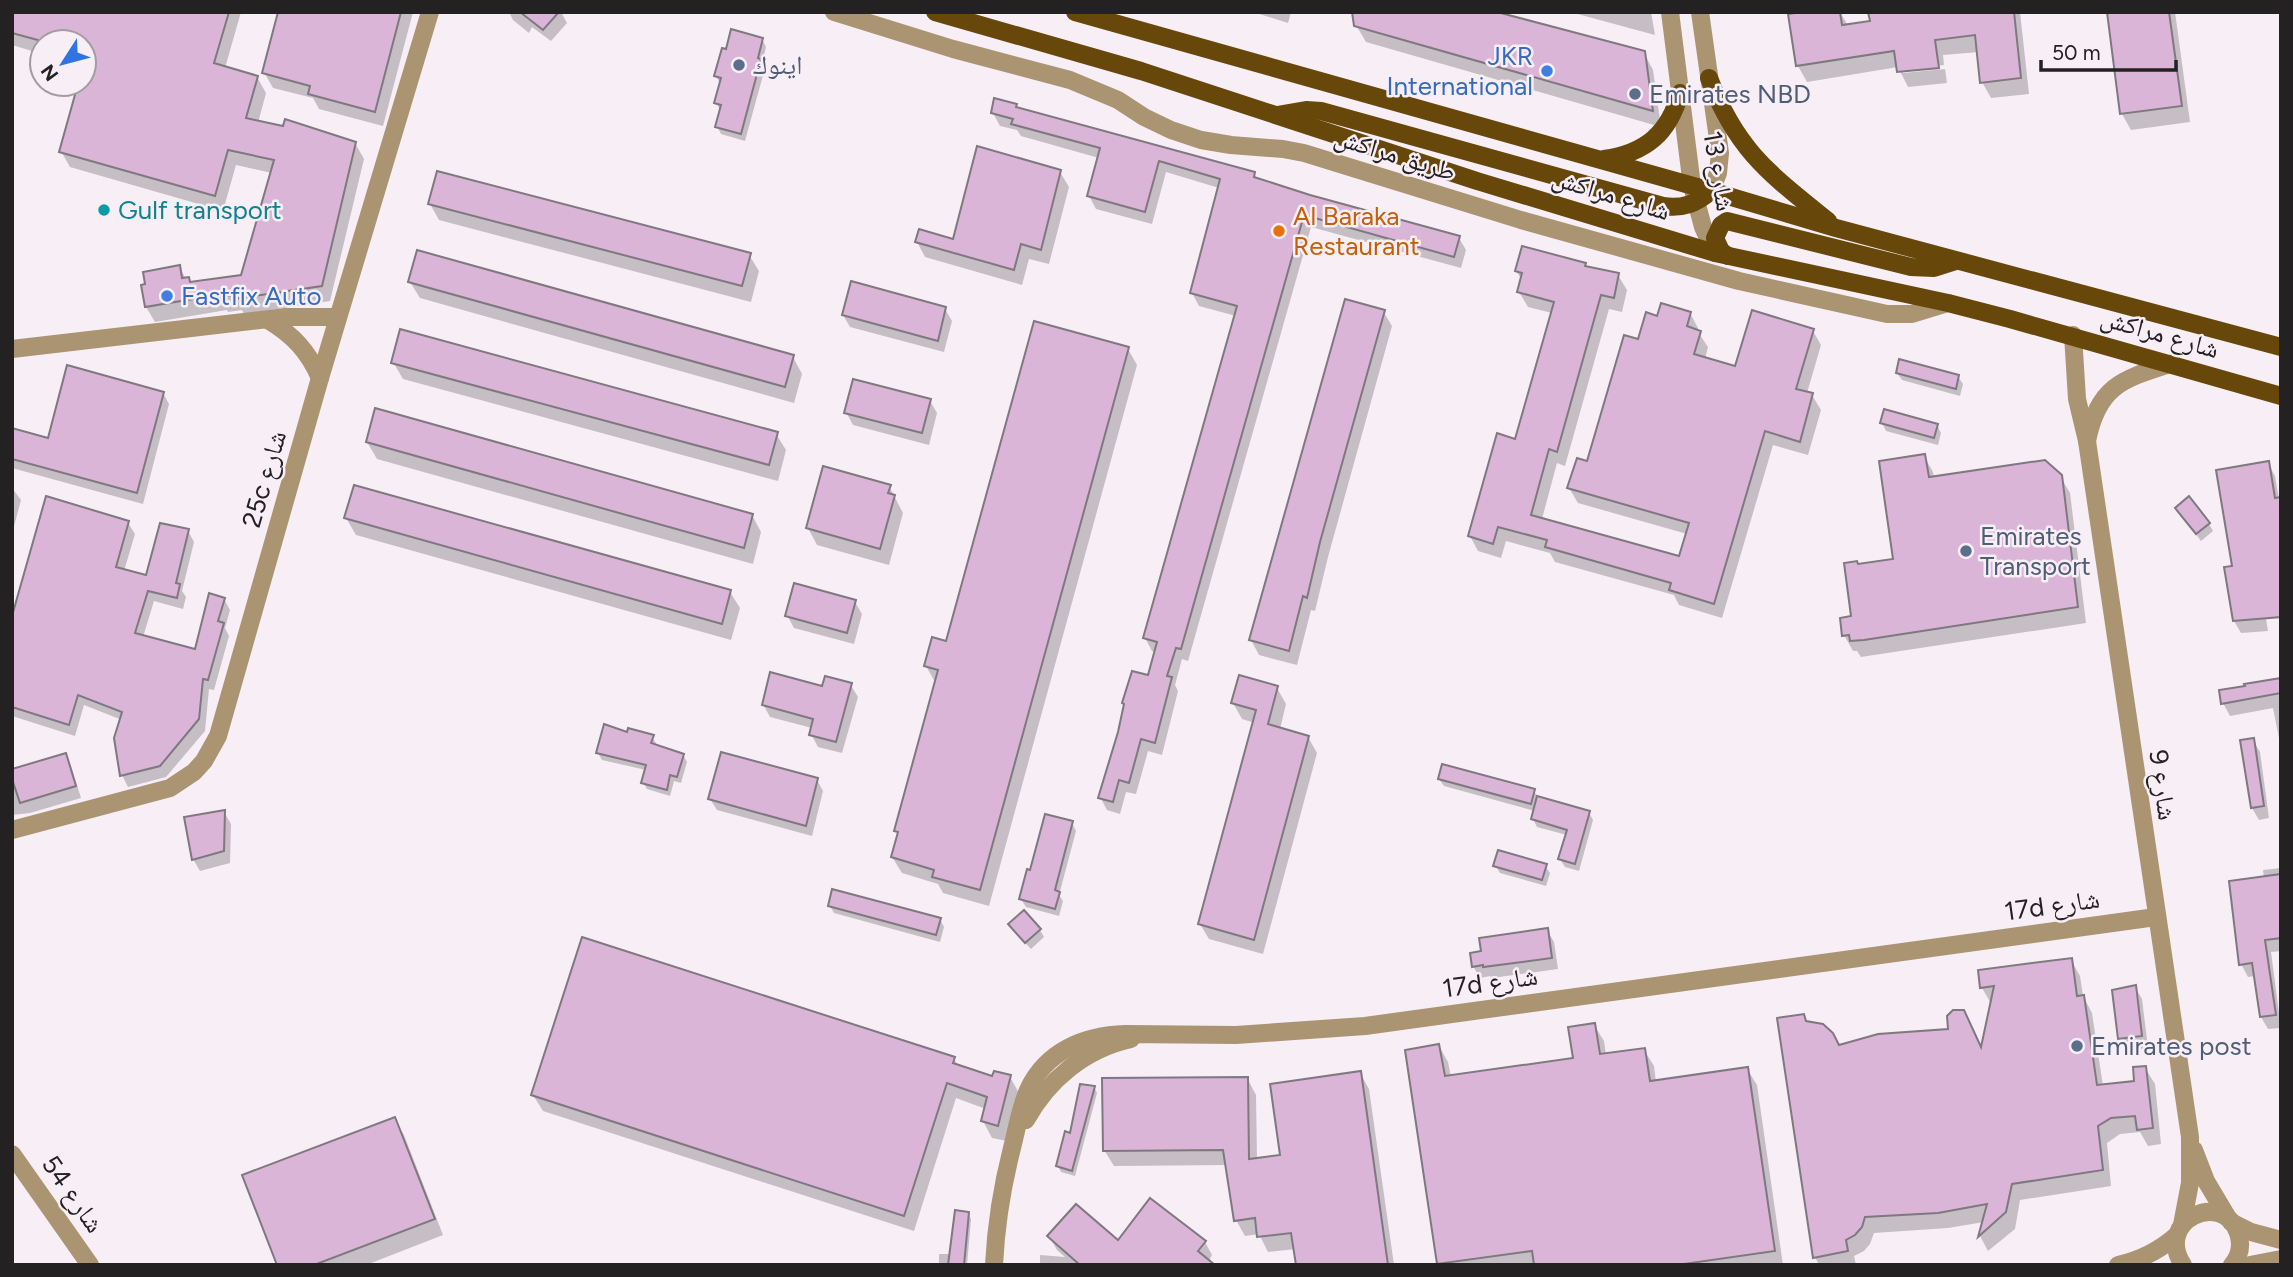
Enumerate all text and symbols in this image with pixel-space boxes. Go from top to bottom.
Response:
north arrow [28,28,98,98]
scale bar [2041,28,2176,72]
place label: JKR International [1387,40,1533,102]
text: 50 m [2052,40,2101,65]
place label: اينوك [753,49,802,81]
marker: اينوك [731,57,747,73]
text: N [36,60,63,85]
marker: JKR International [1539,63,1555,79]
place label: Emirates NBD [1649,78,1811,110]
marker: Emirates NBD [1627,86,1643,102]
street label: طريق مراكش [1330,120,1460,188]
street label: شارع 13 [1696,128,1742,214]
street label: شارع مراكش [1548,161,1674,227]
place label: Gulf transport [118,194,282,226]
place label: Al Baraka Restaurant [1293,200,1420,262]
marker: Gulf transport [96,202,112,218]
marker: Al Baraka Restaurant [1271,223,1287,239]
place label: Fastfix Auto [181,280,322,312]
marker: Fastfix Auto [159,288,175,304]
street label: شارع مراكش [2097,301,2223,365]
street label: 25c شارع [235,427,293,531]
place label: Emirates Transport [1980,520,2091,582]
marker: Emirates Transport [1958,543,1974,559]
street label: شارع 9 [2142,748,2184,822]
street label: 17d شارع [2002,882,2102,928]
street label: 17d شارع [1440,959,1540,1005]
place label: Emirates post [2091,1030,2252,1062]
marker: Emirates post [2069,1038,2085,1054]
street label: شارع 54 [35,1149,111,1239]

